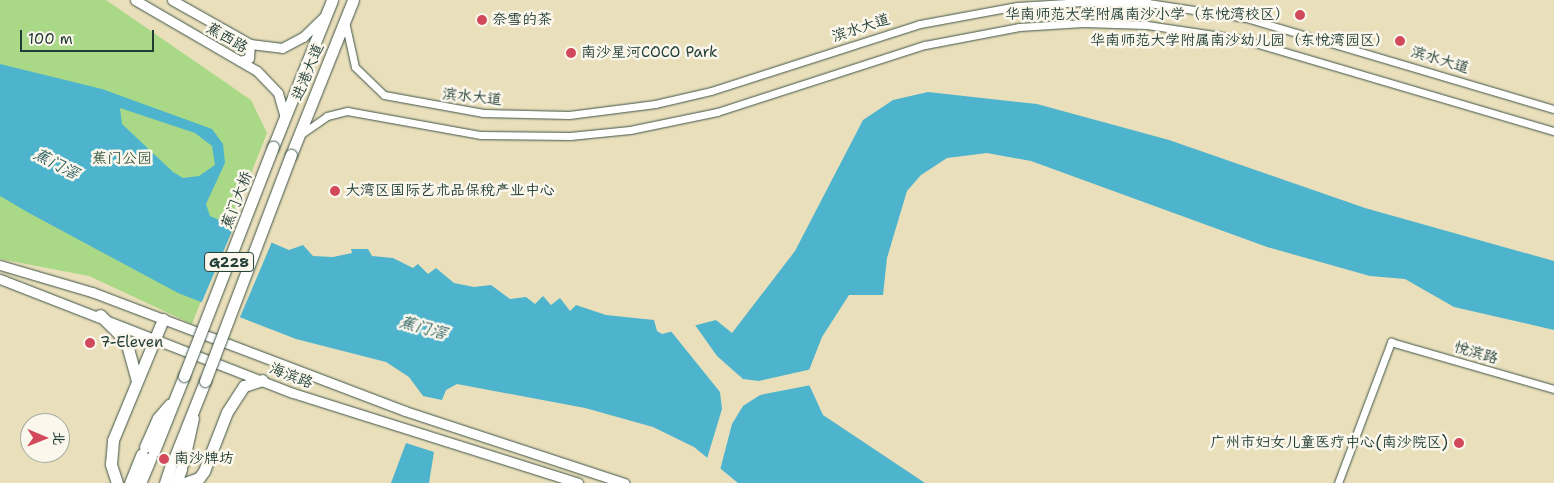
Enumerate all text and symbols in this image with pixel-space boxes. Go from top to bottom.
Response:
place label: 华南师范大学附属南沙小学（东悦湾校区） [1005,6,1290,24]
marker: 华南师范大学附属南沙小学（东悦湾校区） [1294,9,1306,21]
street label: 滨水大道 [830,10,892,46]
place label: 奈雪的茶 [492,11,552,29]
marker: 奈雪的茶 [476,14,488,26]
street label: 蕉西路 [203,19,251,57]
scale bar [22,20,156,52]
text: 100 m [28,29,73,49]
place label: 华南师范大学附属南沙幼儿园（东悦湾园区） [1090,32,1390,50]
marker: 华南师范大学附属南沙幼儿园（东悦湾园区） [1394,35,1406,47]
street label: 进港大道 [288,41,328,103]
street label: 滨水大道 [1409,43,1471,77]
place label: 南沙星河COCO Park [581,44,718,62]
marker: 南沙星河COCO Park [565,47,577,59]
street label: 滨水大道 [441,85,503,109]
water label: 蕉门滘 [30,144,82,184]
park label: 蕉门公园 [92,150,152,168]
street label: 蕉门大桥 [218,169,256,231]
place label: 大湾区国际艺术品保税产业中心 [345,182,555,200]
marker: 大湾区国际艺术品保税产业中心 [329,185,341,197]
road number: G228 [204,250,254,274]
water label: 蕉门滘 [397,312,449,344]
place label: 7-Eleven [100,334,163,352]
marker: 7-Eleven [84,337,96,349]
street label: 悦滨路 [1452,338,1500,368]
street label: 海滨路 [267,360,315,392]
north arrow [20,413,70,463]
text: 北 [50,431,68,445]
place label: 广州市妇女儿童医疗中心(南沙院区) [1210,434,1448,452]
marker: 广州市妇女儿童医疗中心(南沙院区) [1452,436,1466,450]
place label: 南沙牌坊 [174,450,234,468]
marker: 南沙牌坊 [158,453,170,465]

